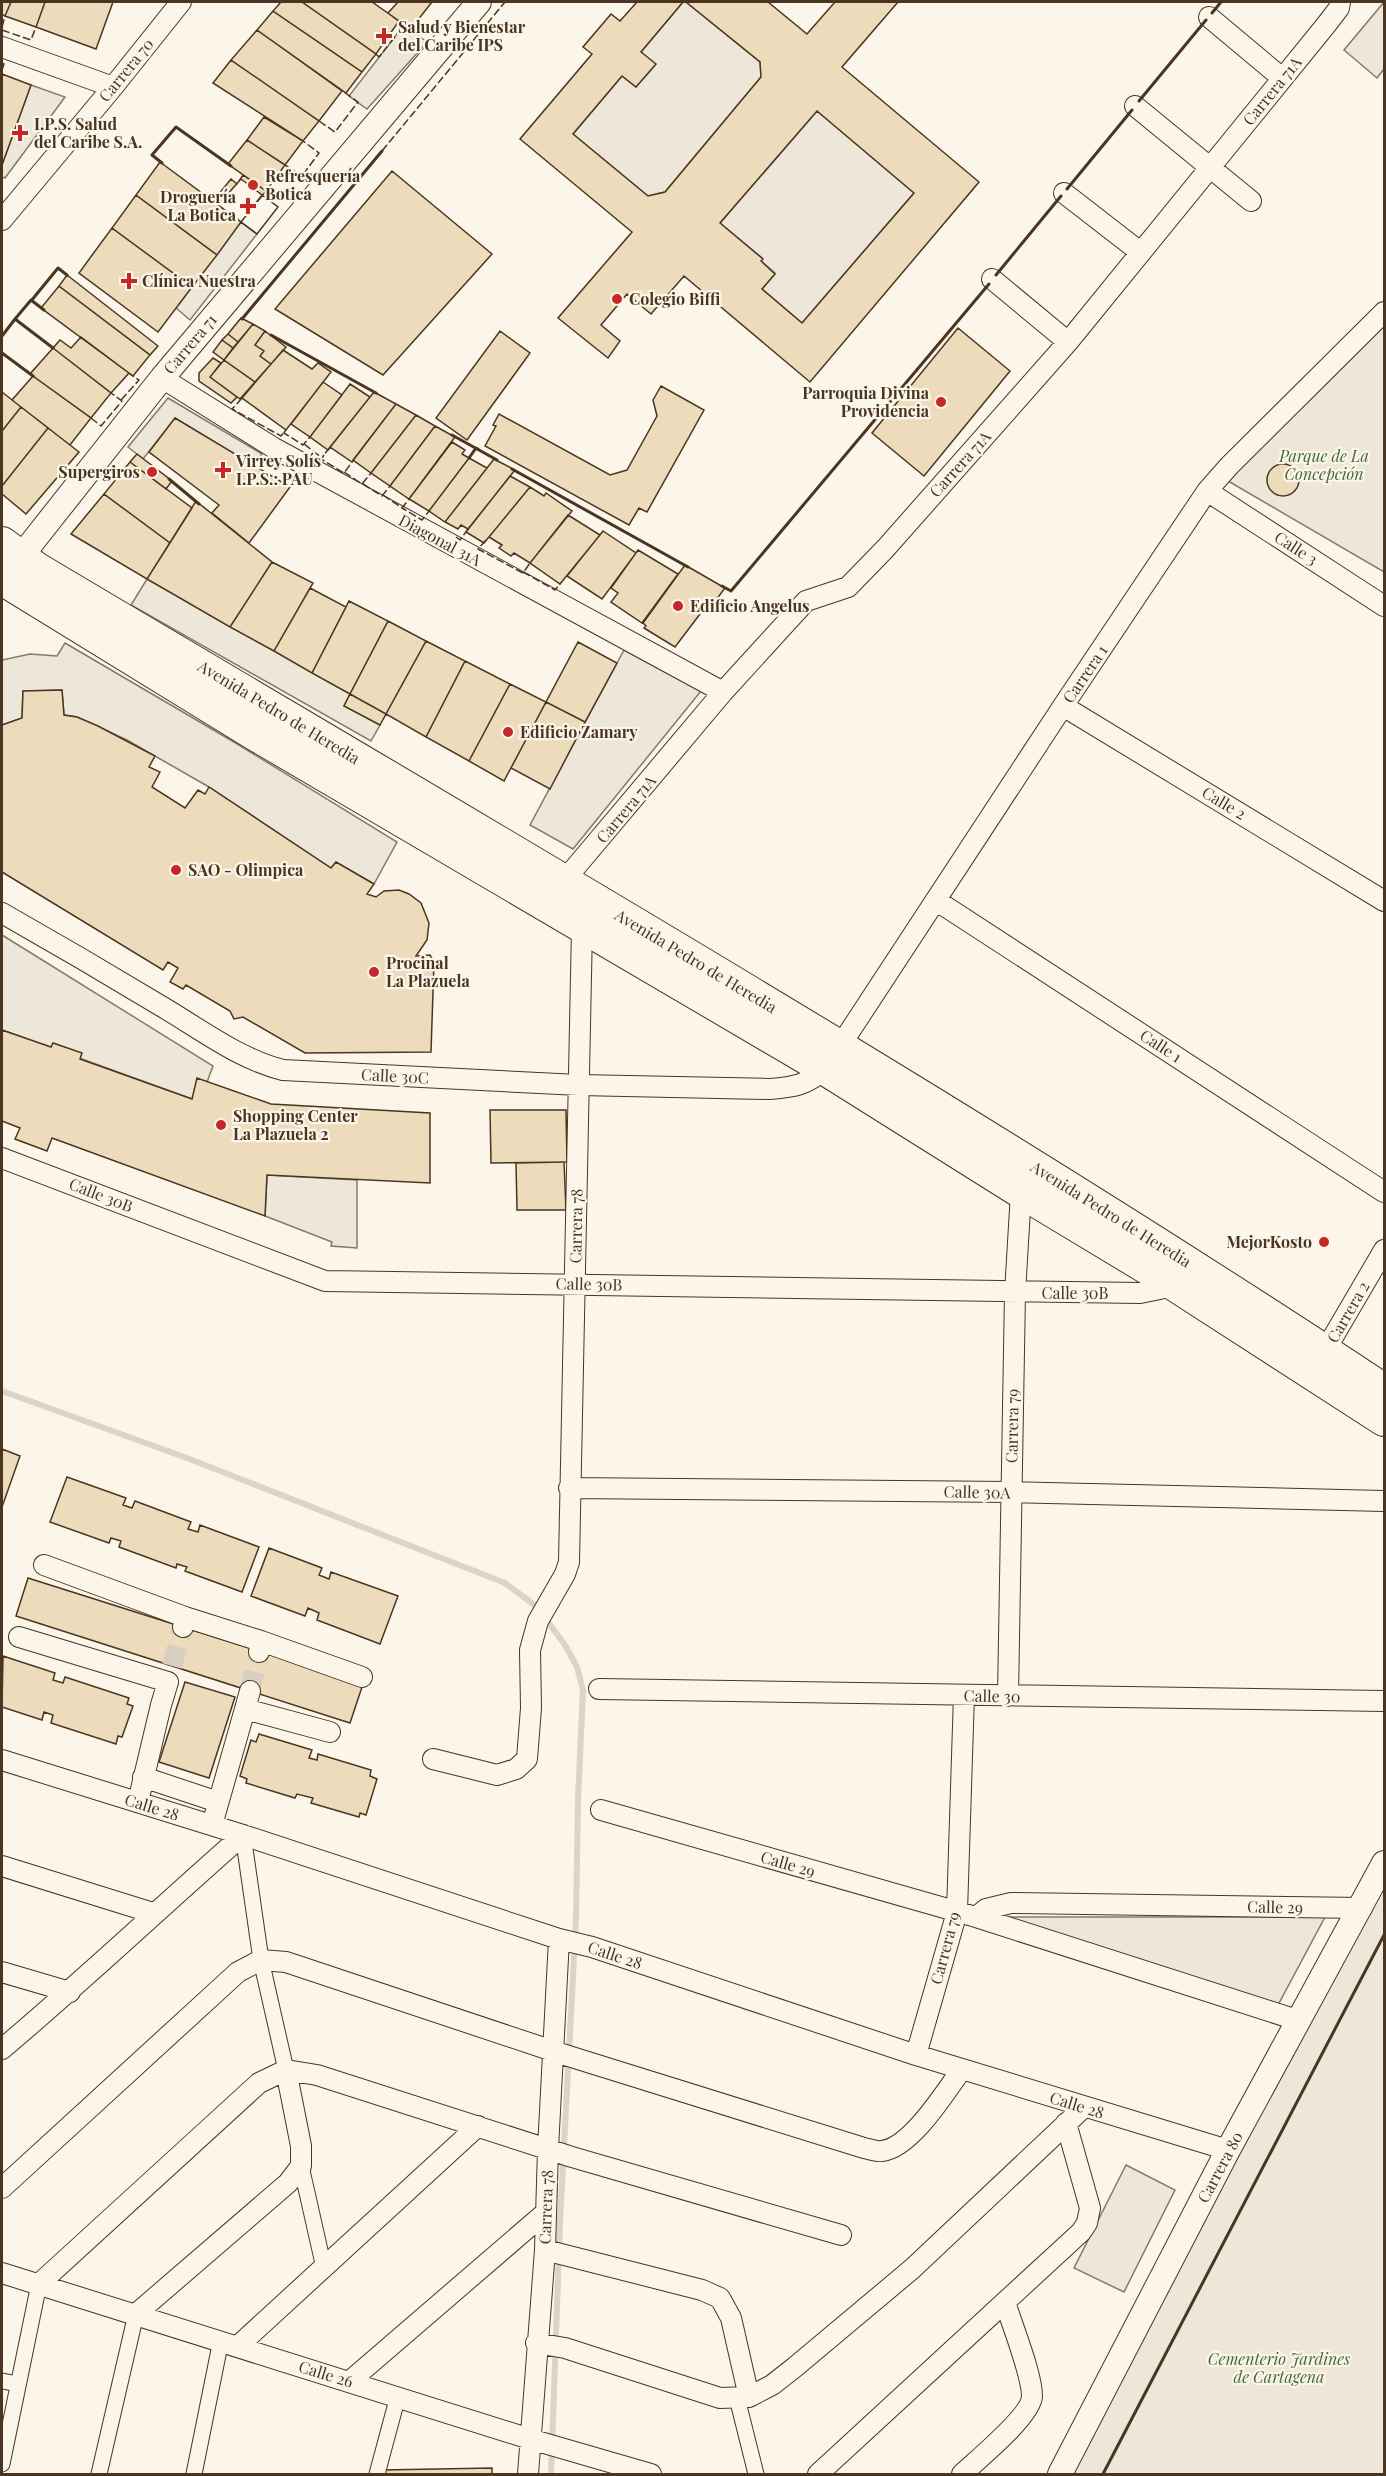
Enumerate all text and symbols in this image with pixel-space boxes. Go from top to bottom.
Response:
place label: Salud y Bienestar del Caribe IPS [398,16,526,55]
marker: Salud y Bienestar del Caribe IPS [375,27,393,45]
street label: Carrera 70 [94,34,158,106]
street label: Carrera 71A [1238,51,1306,129]
place label: I.P.S. Salud del Caribe S.A. [34,113,142,152]
marker: I.P.S. Salud del Caribe S.A. [11,124,29,142]
place label: Refresquería Botica [265,165,361,204]
marker: Refresquería Botica [246,178,260,192]
place label: Droguería La Botica [160,186,237,225]
marker: Droguería La Botica [241,199,255,213]
place label: Clínica Nuestra [142,270,257,291]
marker: Clínica Nuestra [120,272,138,290]
place label: Colegio Biffi [629,288,720,309]
marker: Colegio Biffi [610,292,624,306]
street label: Carrera 71 [158,309,221,378]
place label: Parroquia Divina Providencia [802,382,930,421]
marker: Parroquia Divina Providencia [934,395,948,409]
street label: Carrera 71A [924,425,996,501]
park label: Parque de La Concepción [1278,445,1369,484]
place label: Virrey Solís I.P.S.: PAU [235,450,321,489]
place label: Supergiros [58,461,140,482]
marker: Virrey Solís I.P.S.: PAU [214,461,232,479]
marker: Supergiros [145,465,159,479]
street label: Diagonal 31A [395,509,486,571]
street label: Calle 3 [1271,526,1322,569]
place label: Edificio Angelus [690,595,810,616]
marker: Edificio Angelus [671,599,685,613]
street label: Carrera 1 [1057,641,1112,707]
street label: Avenida Pedro de Heredia [194,654,364,768]
place label: Edificio Zamary [520,721,638,742]
marker: Edificio Zamary [501,725,515,739]
street label: Carrera 71A [591,770,661,847]
street label: Calle 2 [1198,781,1250,824]
place label: SAO - Olimpica [188,859,304,880]
marker: SAO - Olimpica [169,863,183,877]
street label: Avenida Pedro de Heredia [611,903,781,1017]
place label: Procinal La Plazuela [386,952,470,991]
marker: Procinal La Plazuela [367,965,381,979]
street label: Calle 1 [1136,1024,1186,1067]
street label: Calle 30C [361,1063,429,1088]
place label: Shopping Center La Plazuela 2 [233,1105,358,1144]
marker: Shopping Center La Plazuela 2 [214,1118,228,1132]
street label: Avenida Pedro de Heredia [1026,1155,1195,1272]
street label: Calle 30B [66,1173,136,1216]
street label: Carrera 78 [564,1188,587,1264]
place label: MejorKosto [1226,1231,1312,1252]
marker: MejorKosto [1317,1235,1331,1249]
street label: Calle 30B [555,1272,623,1295]
street label: Carrera 2 [1322,1277,1374,1346]
street label: Calle 30B [1042,1282,1108,1303]
street label: Carrera 79 [1000,1389,1023,1463]
street label: Calle 30A [943,1480,1012,1503]
street label: Calle 30 [963,1685,1021,1706]
street label: Calle 28 [122,1788,182,1825]
street label: Calle 29 [758,1846,818,1881]
street label: Calle 29 [1247,1896,1303,1917]
street label: Carrera 79 [925,1909,964,1987]
street label: Calle 28 [585,1936,645,1973]
street label: Calle 28 [1047,2086,1107,2123]
street label: Carrera 80 [1192,2127,1247,2206]
street label: Carrera 78 [534,2169,557,2245]
park label: Cementerio Jardines de Cartagena [1208,2348,1350,2387]
street label: Calle 26 [296,2355,356,2392]

